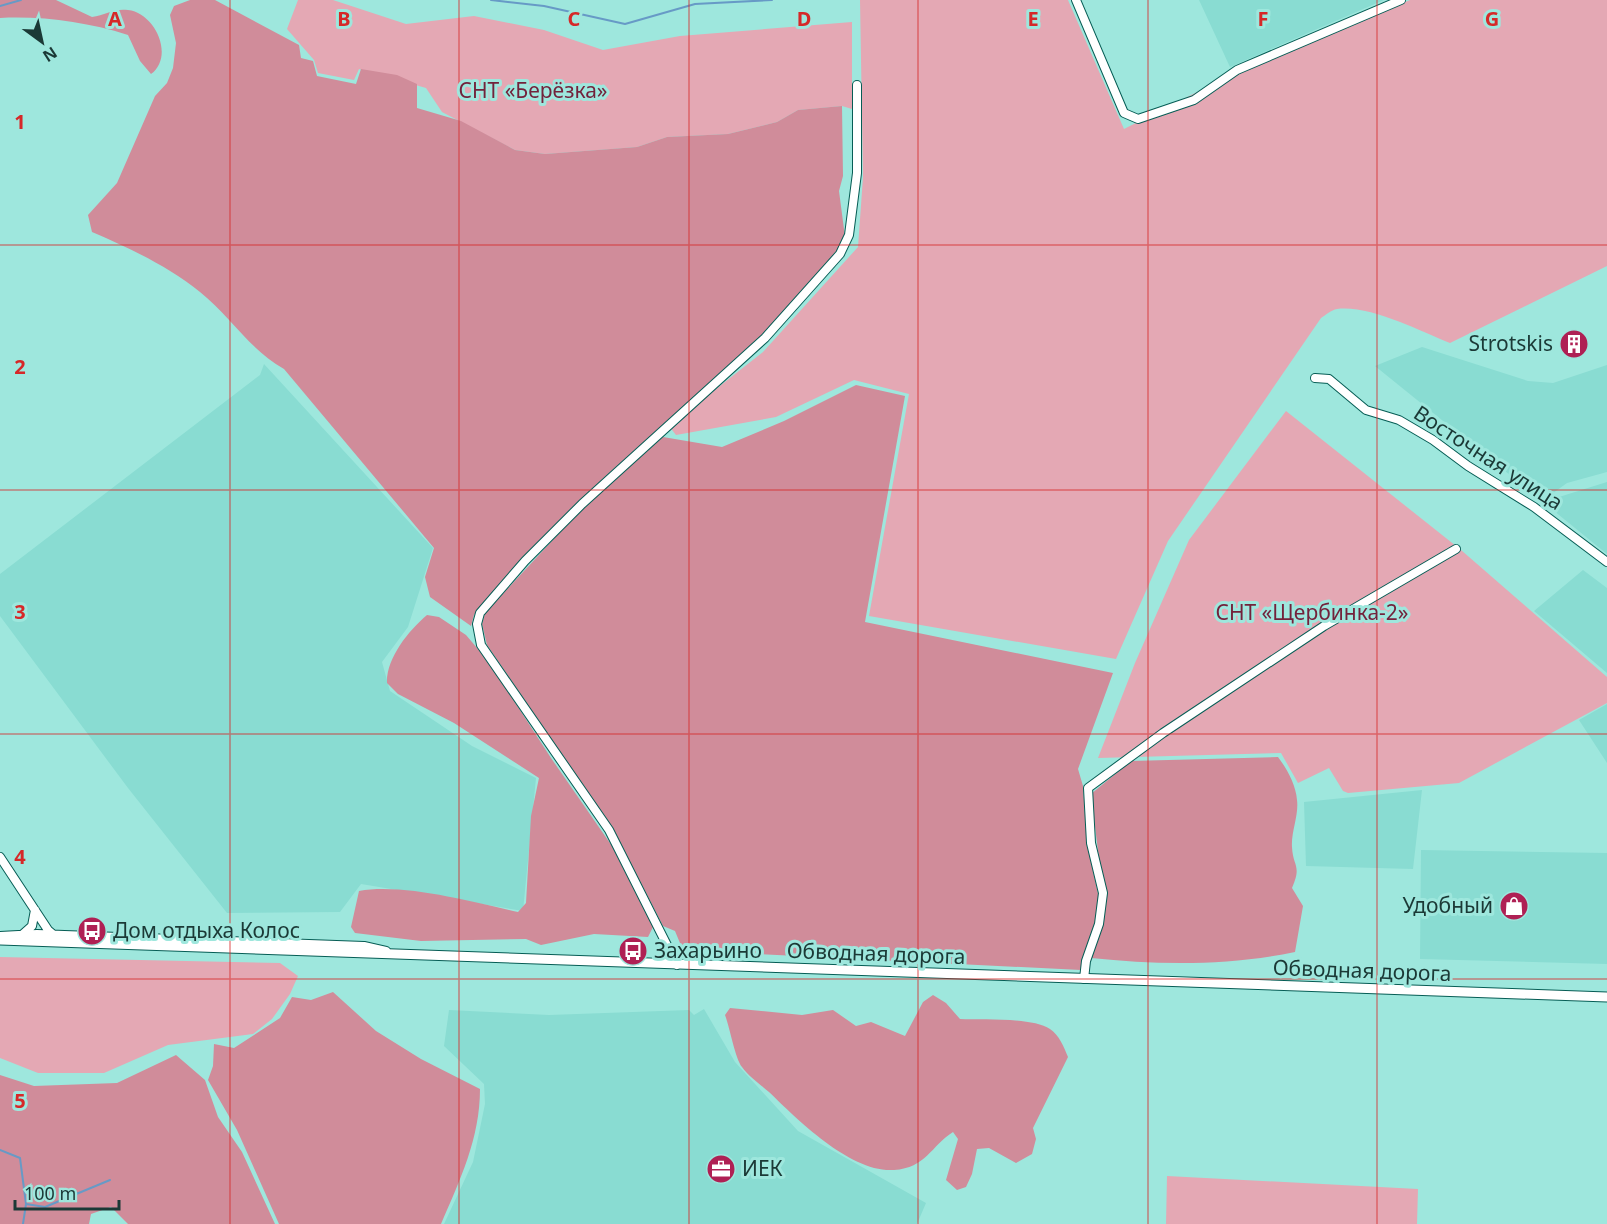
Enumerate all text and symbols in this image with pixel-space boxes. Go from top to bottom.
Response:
text: A [108,5,122,32]
text: B [337,5,351,32]
text: C [568,5,581,32]
text: D [797,5,811,32]
text: E [1027,5,1039,32]
text: F [1258,5,1268,32]
text: G [1485,5,1499,32]
north arrow [12,12,72,72]
text: N [39,42,62,67]
park label: СНТ «Берёзка» [458,76,608,104]
text: 1 [14,108,26,135]
building icon: Strotskis [1558,328,1590,360]
place label: Strotskis [1469,329,1553,357]
text: 2 [14,353,26,380]
street label: Восточная улица [1409,398,1568,516]
text: 3 [14,598,26,625]
park label: СНТ «Щербинка-2» [1215,598,1409,626]
text: 4 [14,843,26,870]
shop icon: Удобный [1498,890,1530,922]
place label: Удобный [1403,891,1493,919]
bus stop icon: Дом отдыха Колос [76,915,108,947]
place label: Дом отдыха Колос [113,916,300,944]
bus stop icon: Захарьино [617,935,649,967]
place label: Захарьино [654,936,762,964]
street label: Обводная дорога [786,936,966,970]
street label: Обводная дорога [1272,953,1452,987]
text: 5 [14,1087,26,1114]
office icon: ИЕК [705,1153,737,1185]
place label: ИЕК [742,1154,783,1182]
scale bar [15,1173,118,1211]
text: 100 m [24,1181,76,1205]

